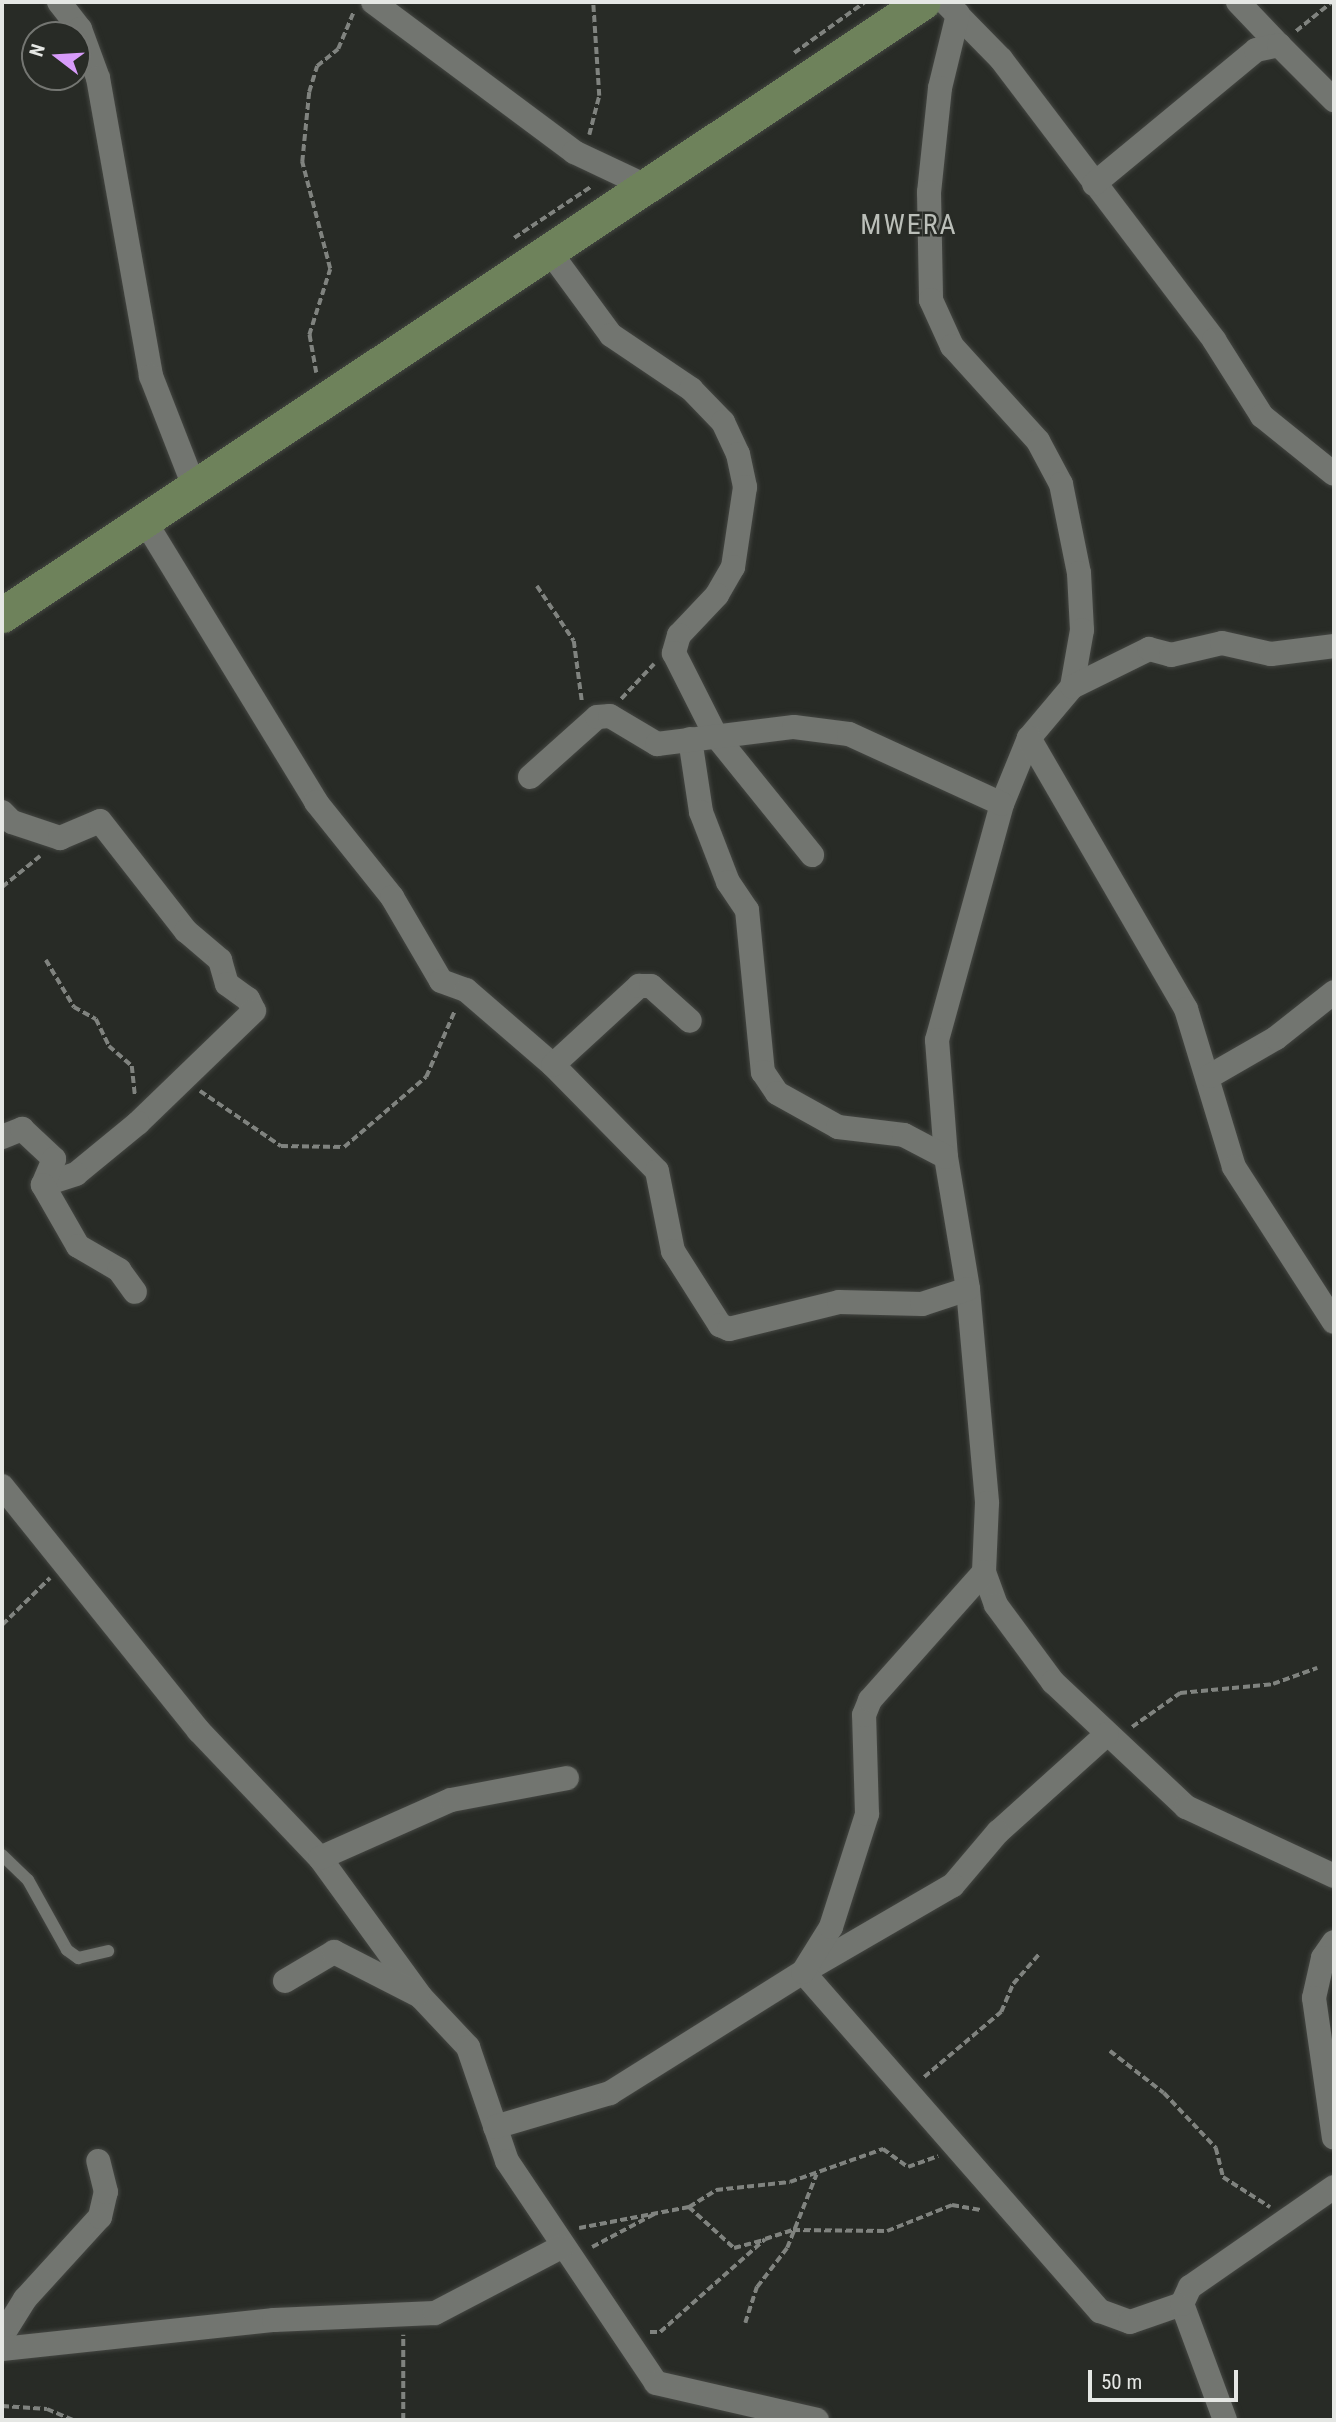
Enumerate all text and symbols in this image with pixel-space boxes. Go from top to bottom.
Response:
north arrow [21,21,91,91]
text: N [25,41,50,59]
district label: MWERA [861,208,957,242]
scale bar [1091,2356,1242,2400]
text: 50 m [1101,2370,1142,2394]

